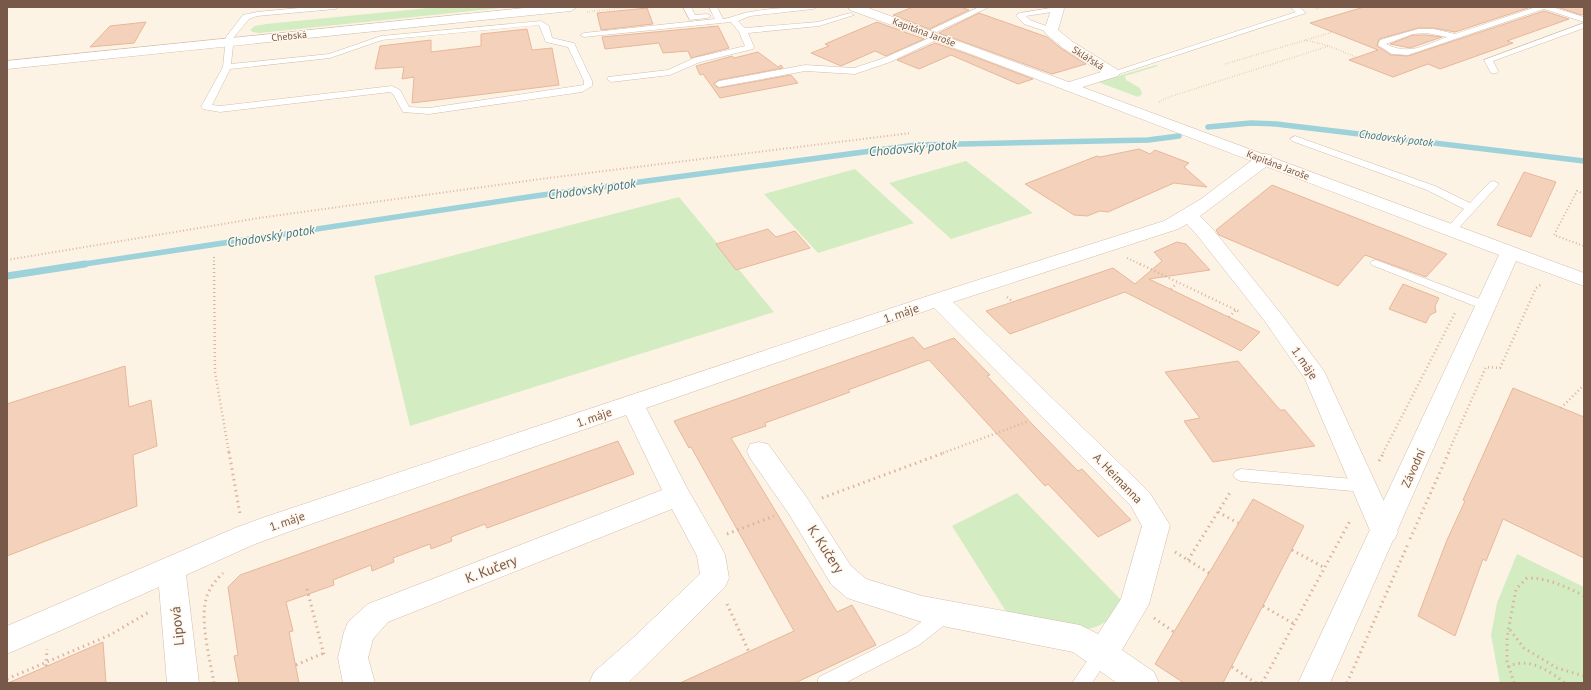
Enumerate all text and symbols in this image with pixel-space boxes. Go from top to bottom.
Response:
street label: Kapitána Jaroše [891,15,957,49]
street label: Chebská [271,28,307,44]
street label: Sklářská [1070,43,1106,73]
water label: Chodovský potok [1358,126,1435,150]
water label: Chodovský potok [868,136,959,160]
street label: Kapitána Jaroše [1245,147,1311,183]
water label: Chodovský potok [547,174,638,204]
water label: Chodovský potok [226,221,317,251]
street label: 1. máje [881,300,921,326]
street label: 1. máje [1289,344,1321,382]
street label: 1. máje [574,404,614,430]
street label: Závodní [1398,446,1428,490]
street label: A. Heimanna [1090,450,1146,506]
street label: 1. máje [267,508,307,534]
street label: K. Kučery [804,521,849,577]
street label: K. Kučery [462,551,520,587]
street label: Lipová [166,605,188,647]

